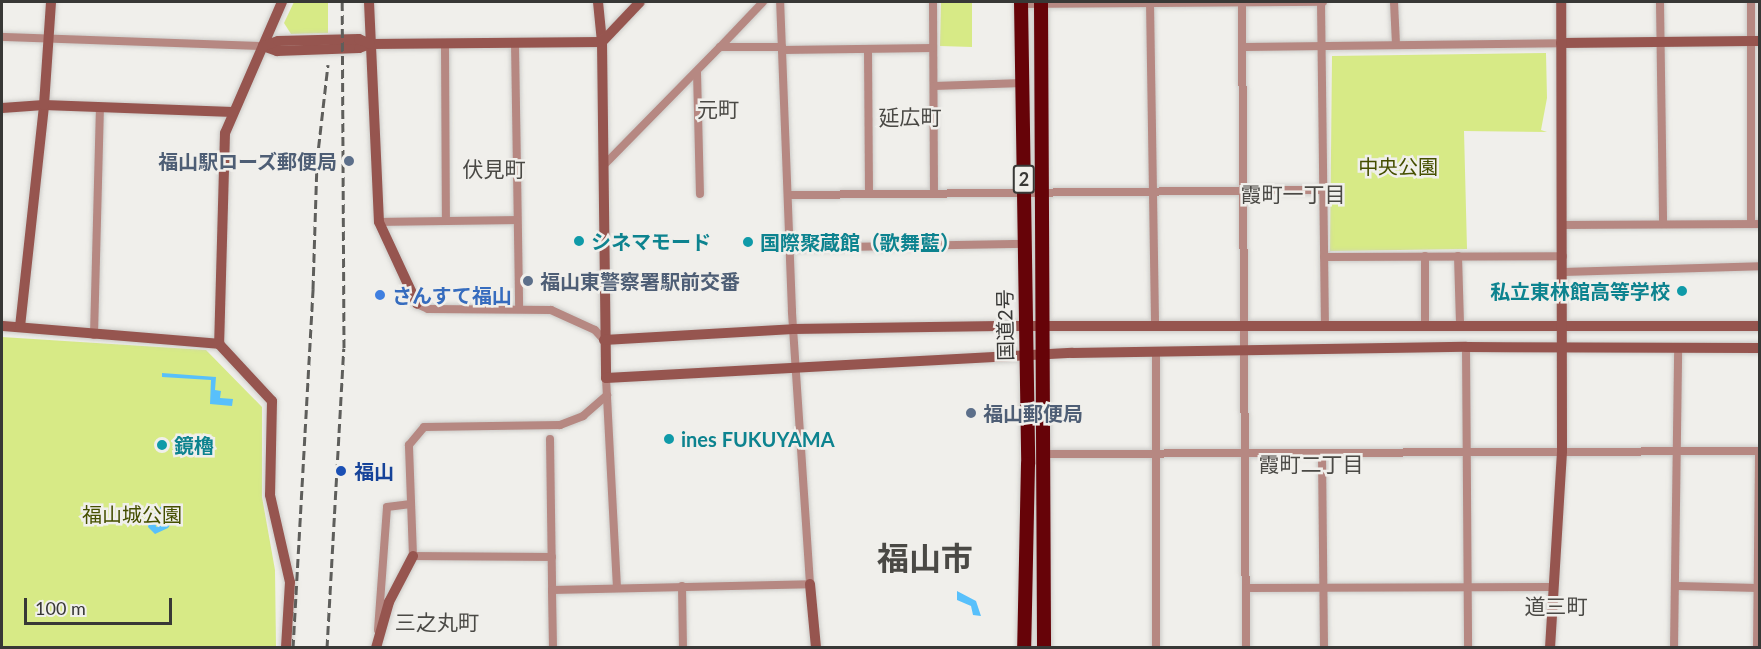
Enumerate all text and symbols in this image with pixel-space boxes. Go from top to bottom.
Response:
district label: 元町 [697,96,739,122]
district label: 延広町 [879,104,941,130]
place label: 福山駅ローズ郵便局 [157,149,337,173]
marker: 福山駅ローズ郵便局 [342,154,356,168]
park label: 中央公園 [1358,154,1438,178]
district label: 伏見町 [463,156,525,182]
road number: 2 [1012,164,1036,194]
district label: 霞町一丁目 [1241,181,1345,207]
place label: シネマモード [591,229,711,253]
place label: 国際聚蔵館（歌舞藍） [760,230,960,254]
marker: シネマモード [572,234,586,248]
marker: 国際聚蔵館（歌舞藍） [741,235,755,249]
place label: 福山東警察署駅前交番 [540,269,740,293]
marker: 福山東警察署駅前交番 [521,274,535,288]
place label: 私立東林館高等学校 [1490,279,1670,303]
place label: さんすて福山 [392,283,512,307]
marker: 私立東林館高等学校 [1675,284,1689,298]
marker: さんすて福山 [373,288,387,302]
street label: 国道2号 [992,289,1018,361]
place label: 福山郵便局 [983,401,1083,425]
marker: 福山郵便局 [964,406,978,420]
place label: ines FUKUYAMA [681,427,835,451]
marker: ines FUKUYAMA [662,432,676,446]
place label: 鏡櫓 [174,433,214,457]
marker: 鏡櫓 [155,438,169,452]
district label: 霞町二丁目 [1259,451,1363,477]
place label: 福山 [354,459,394,483]
marker: 福山 [332,462,350,480]
park label: 福山城公園 [82,502,182,526]
district label: 福山市 [877,539,973,577]
scale bar [27,586,176,624]
district label: 道三町 [1525,593,1587,619]
text: 100 m [35,597,86,619]
district label: 三之丸町 [395,609,479,635]

